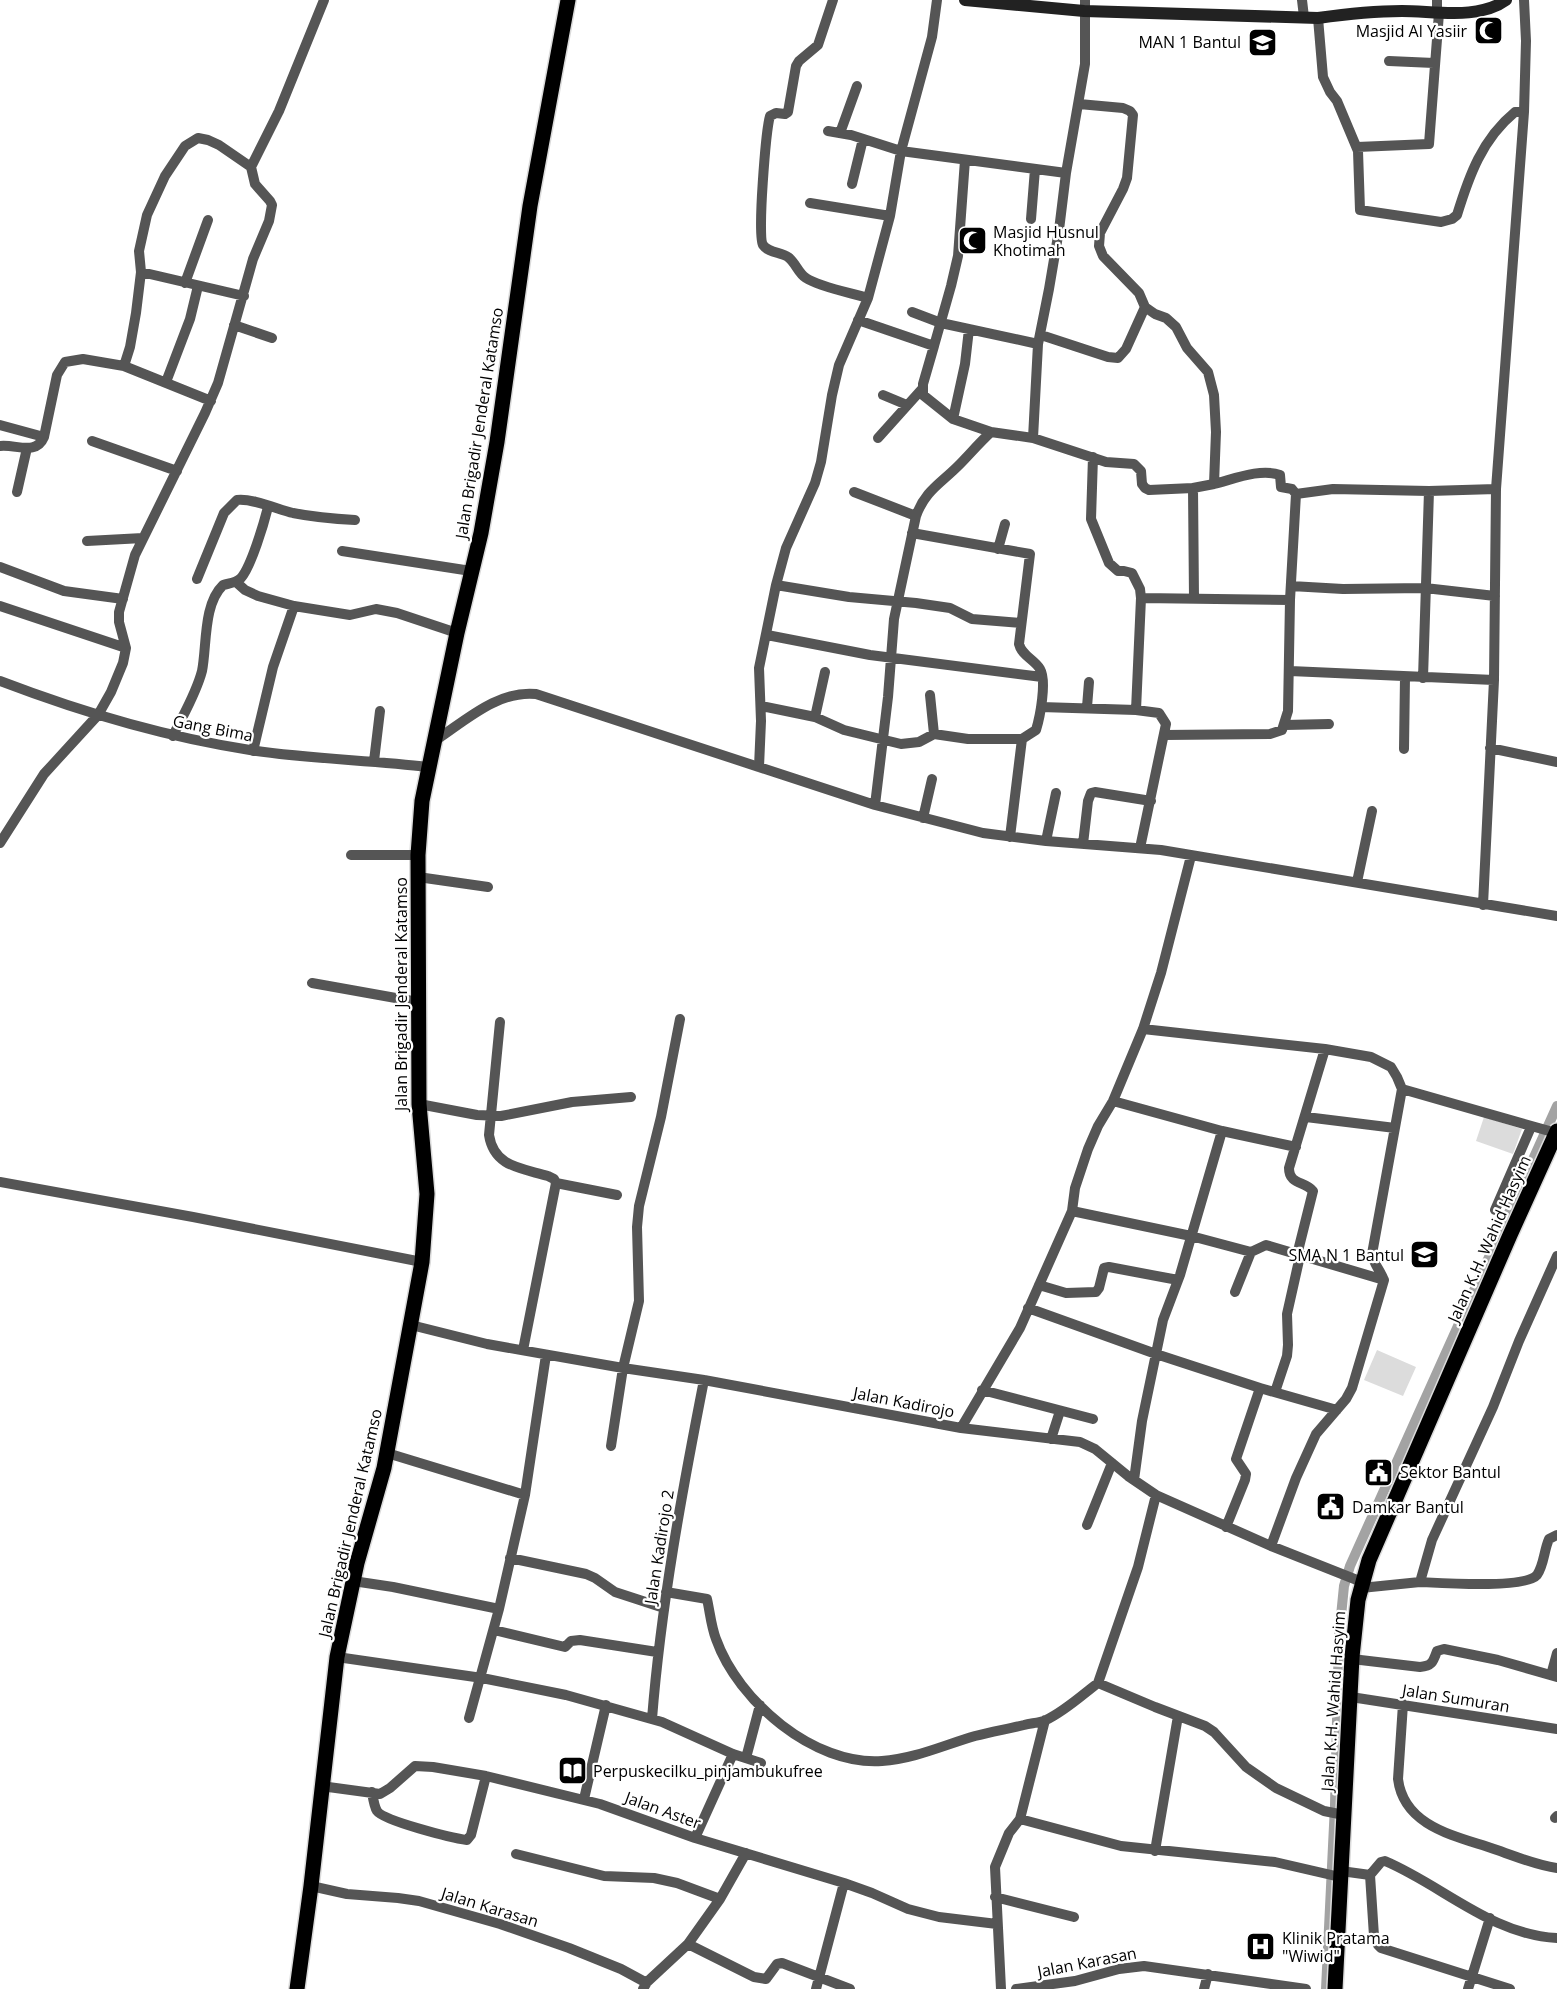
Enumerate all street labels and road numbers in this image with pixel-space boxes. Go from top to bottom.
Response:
street label: Jalan Brigadir Jenderal Katamso [450,306,508,542]
street label: Gang Bima [171,709,255,747]
street label: Jalan Brigadir Jenderal Katamso [390,877,412,1113]
street label: Jalan K.H. Wahid Hasyim [1441,1152,1536,1328]
street label: Jalan Kadirojo [850,1381,956,1423]
street label: Jalan Brigadir Jenderal Katamso [313,1407,387,1641]
street label: Jalan Kadirojo 2 [639,1488,679,1608]
street label: Jalan K.H. Wahid Hasyim [1316,1610,1350,1794]
street label: Jalan Sumuran [1399,1678,1511,1717]
street label: Jalan Aster [620,1785,704,1834]
street label: Jalan Karasan [437,1881,541,1932]
street label: Jalan Karasan [1034,1942,1138,1983]

